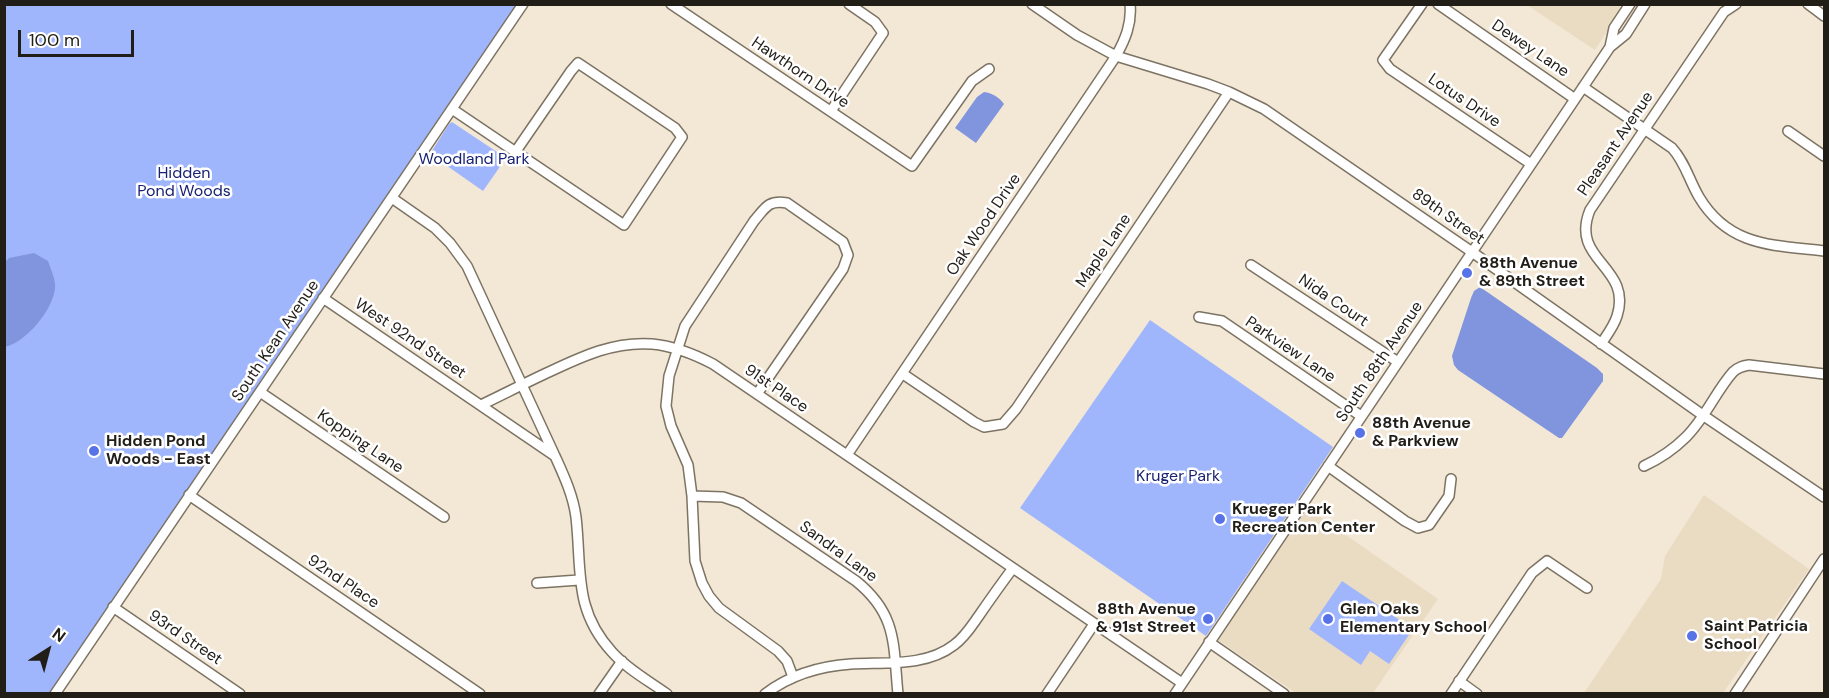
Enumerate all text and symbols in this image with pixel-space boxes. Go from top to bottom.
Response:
street label: Dewey Lane [1488,16,1572,82]
scale bar [21,18,136,56]
text: 100 m [29,28,80,52]
street label: Hawthorn Drive [747,33,853,113]
street label: Lotus Drive [1424,70,1504,132]
street label: Pleasant Avenue [1574,88,1658,200]
park label: Woodland Park [418,150,530,170]
park label: Hidden Pond Woods [137,164,231,202]
street label: Oak Wood Drive [943,170,1025,280]
street label: 89th Street [1408,185,1488,249]
street label: Maple Lane [1072,211,1136,291]
place label: 88th Avenue & 89th Street [1479,254,1585,292]
marker: 88th Avenue & 89th Street [1460,266,1474,280]
street label: Nida Court [1294,271,1372,331]
street label: South Kean Avenue [228,277,324,405]
street label: West 92nd Street [351,295,469,383]
street label: South 88th Avenue [1333,298,1427,426]
street label: Parkview Lane [1241,313,1339,387]
street label: 91st Place [740,361,812,417]
street label: Kopping Lane [313,406,407,478]
place label: 88th Avenue & Parkview [1372,414,1471,452]
marker: 88th Avenue & Parkview [1353,426,1367,440]
place label: Hidden Pond Woods - East [106,432,211,470]
marker: Hidden Pond Woods - East [87,444,101,458]
park label: Kruger Park [1136,467,1220,487]
place label: Krueger Park Recreation Center [1232,500,1375,538]
marker: Krueger Park Recreation Center [1213,512,1227,526]
street label: Sandra Lane [795,517,881,587]
street label: 92nd Place [304,551,382,613]
place label: 88th Avenue & 91st Street [1096,600,1196,638]
place label: Glen Oaks Elementary School [1340,600,1487,638]
street label: 93rd Street [145,606,225,670]
marker: 88th Avenue & 91st Street [1201,612,1215,626]
marker: Glen Oaks Elementary School [1321,612,1335,626]
place label: Saint Patricia School [1704,617,1808,655]
north arrow [18,620,78,680]
text: N [48,623,70,647]
marker: Saint Patricia School [1685,629,1699,643]

